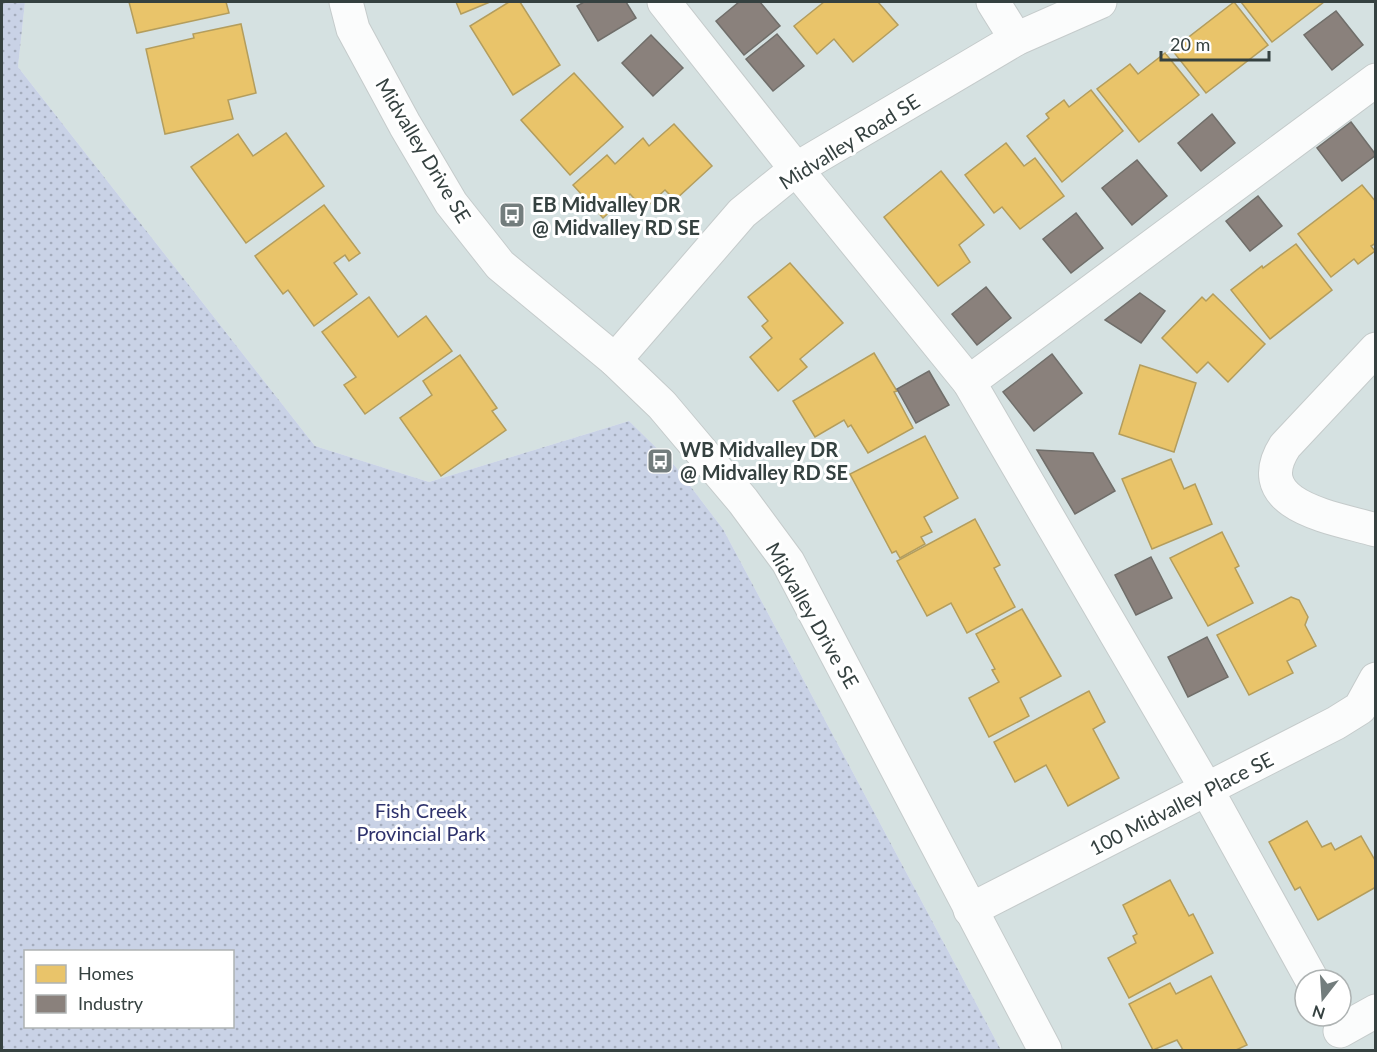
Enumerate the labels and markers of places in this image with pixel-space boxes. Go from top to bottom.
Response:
place label: EB Midvalley DR @ Midvalley RD SE [532,192,700,239]
bus stop icon: EB Midvalley DR @ Midvalley RD SE [497,200,527,230]
place label: WB Midvalley DR @ Midvalley RD SE [680,437,848,484]
bus stop icon: WB Midvalley DR @ Midvalley RD SE [645,446,675,476]

